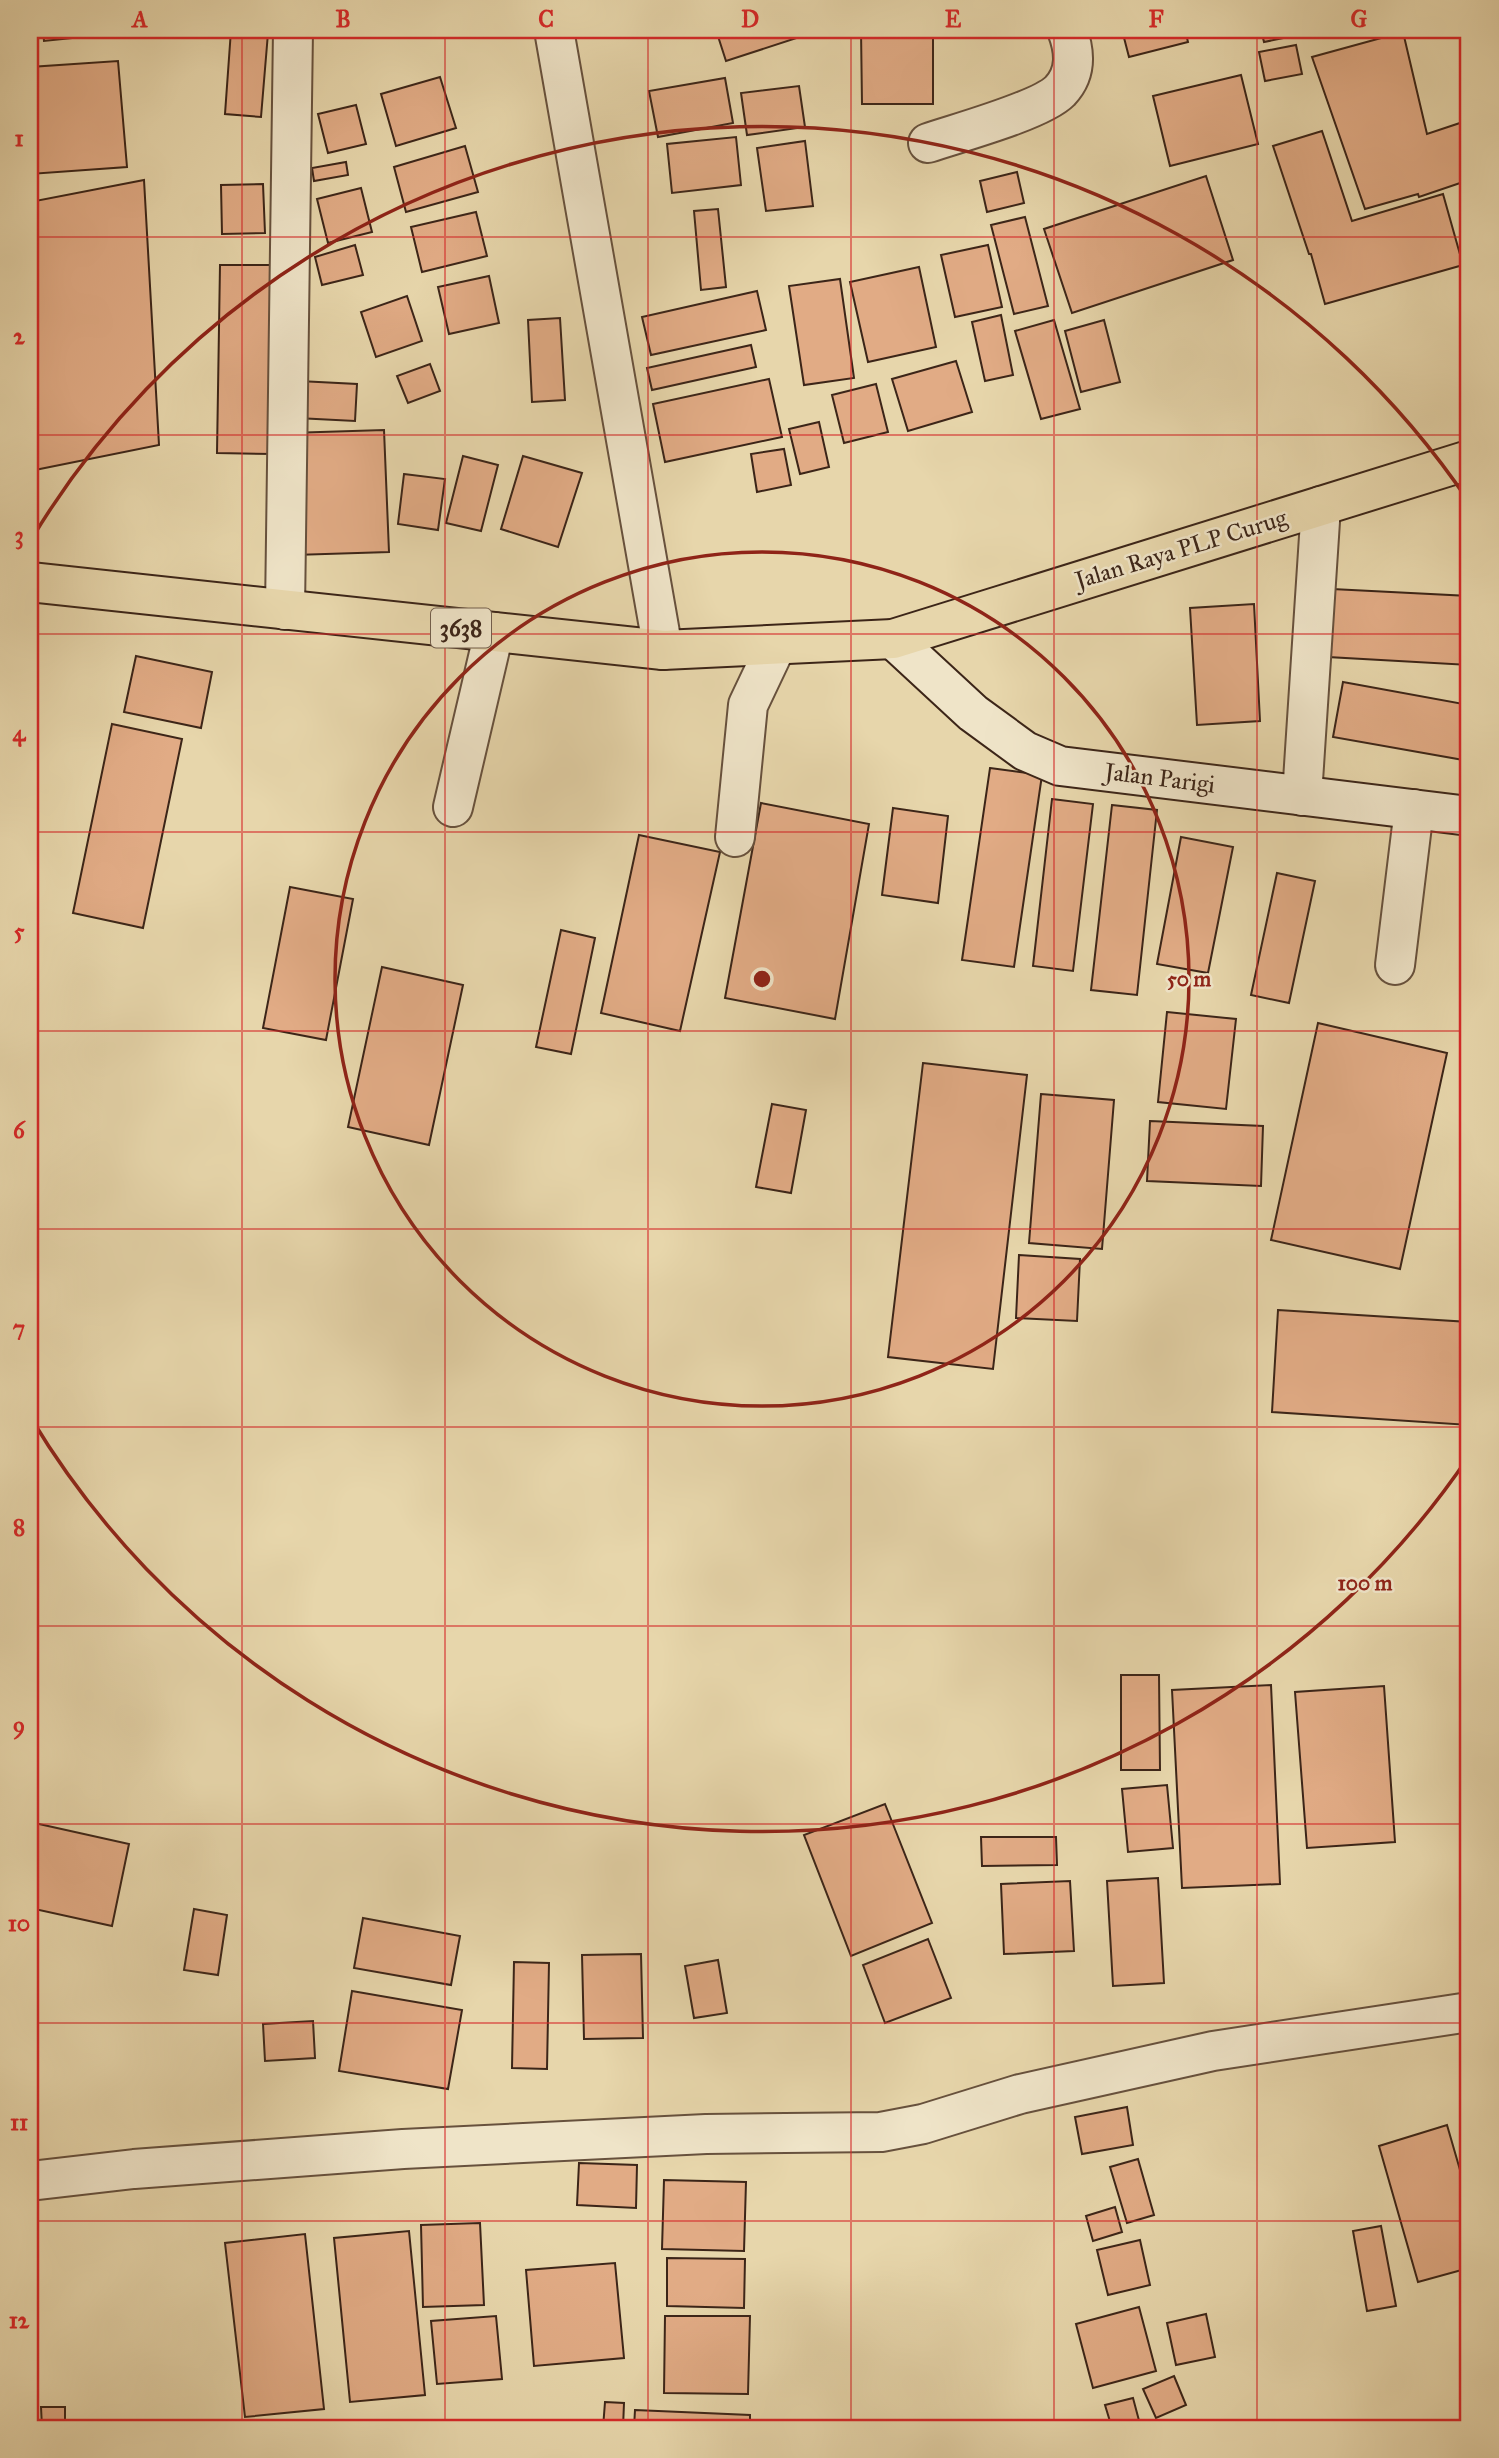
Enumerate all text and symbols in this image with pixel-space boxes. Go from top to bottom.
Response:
text: A [130,5,148,33]
text: B [335,5,351,33]
text: C [538,5,554,33]
text: D [741,5,759,33]
text: E [945,5,962,33]
text: F [1148,5,1164,33]
text: G [1351,5,1368,33]
text: 1 [14,124,24,152]
text: 2 [13,322,25,350]
street label: Jalan Raya PLP Curug [1069,502,1291,596]
text: 3 [14,521,24,550]
road number: 3638 [431,608,491,648]
text: 4 [13,719,27,747]
street label: Jalan Parigi [1100,756,1217,800]
text: 5 [14,917,25,945]
text: 50 m [1167,966,1211,992]
centre of rings [750,967,774,991]
text: 6 [13,1116,26,1144]
text: 7 [13,1314,25,1342]
text: 8 [13,1513,25,1541]
text: 100 m [1338,1570,1393,1596]
text: 9 [13,1711,25,1740]
text: 10 [8,1909,30,1937]
text: 11 [10,2108,28,2136]
text: 12 [9,2306,30,2334]

